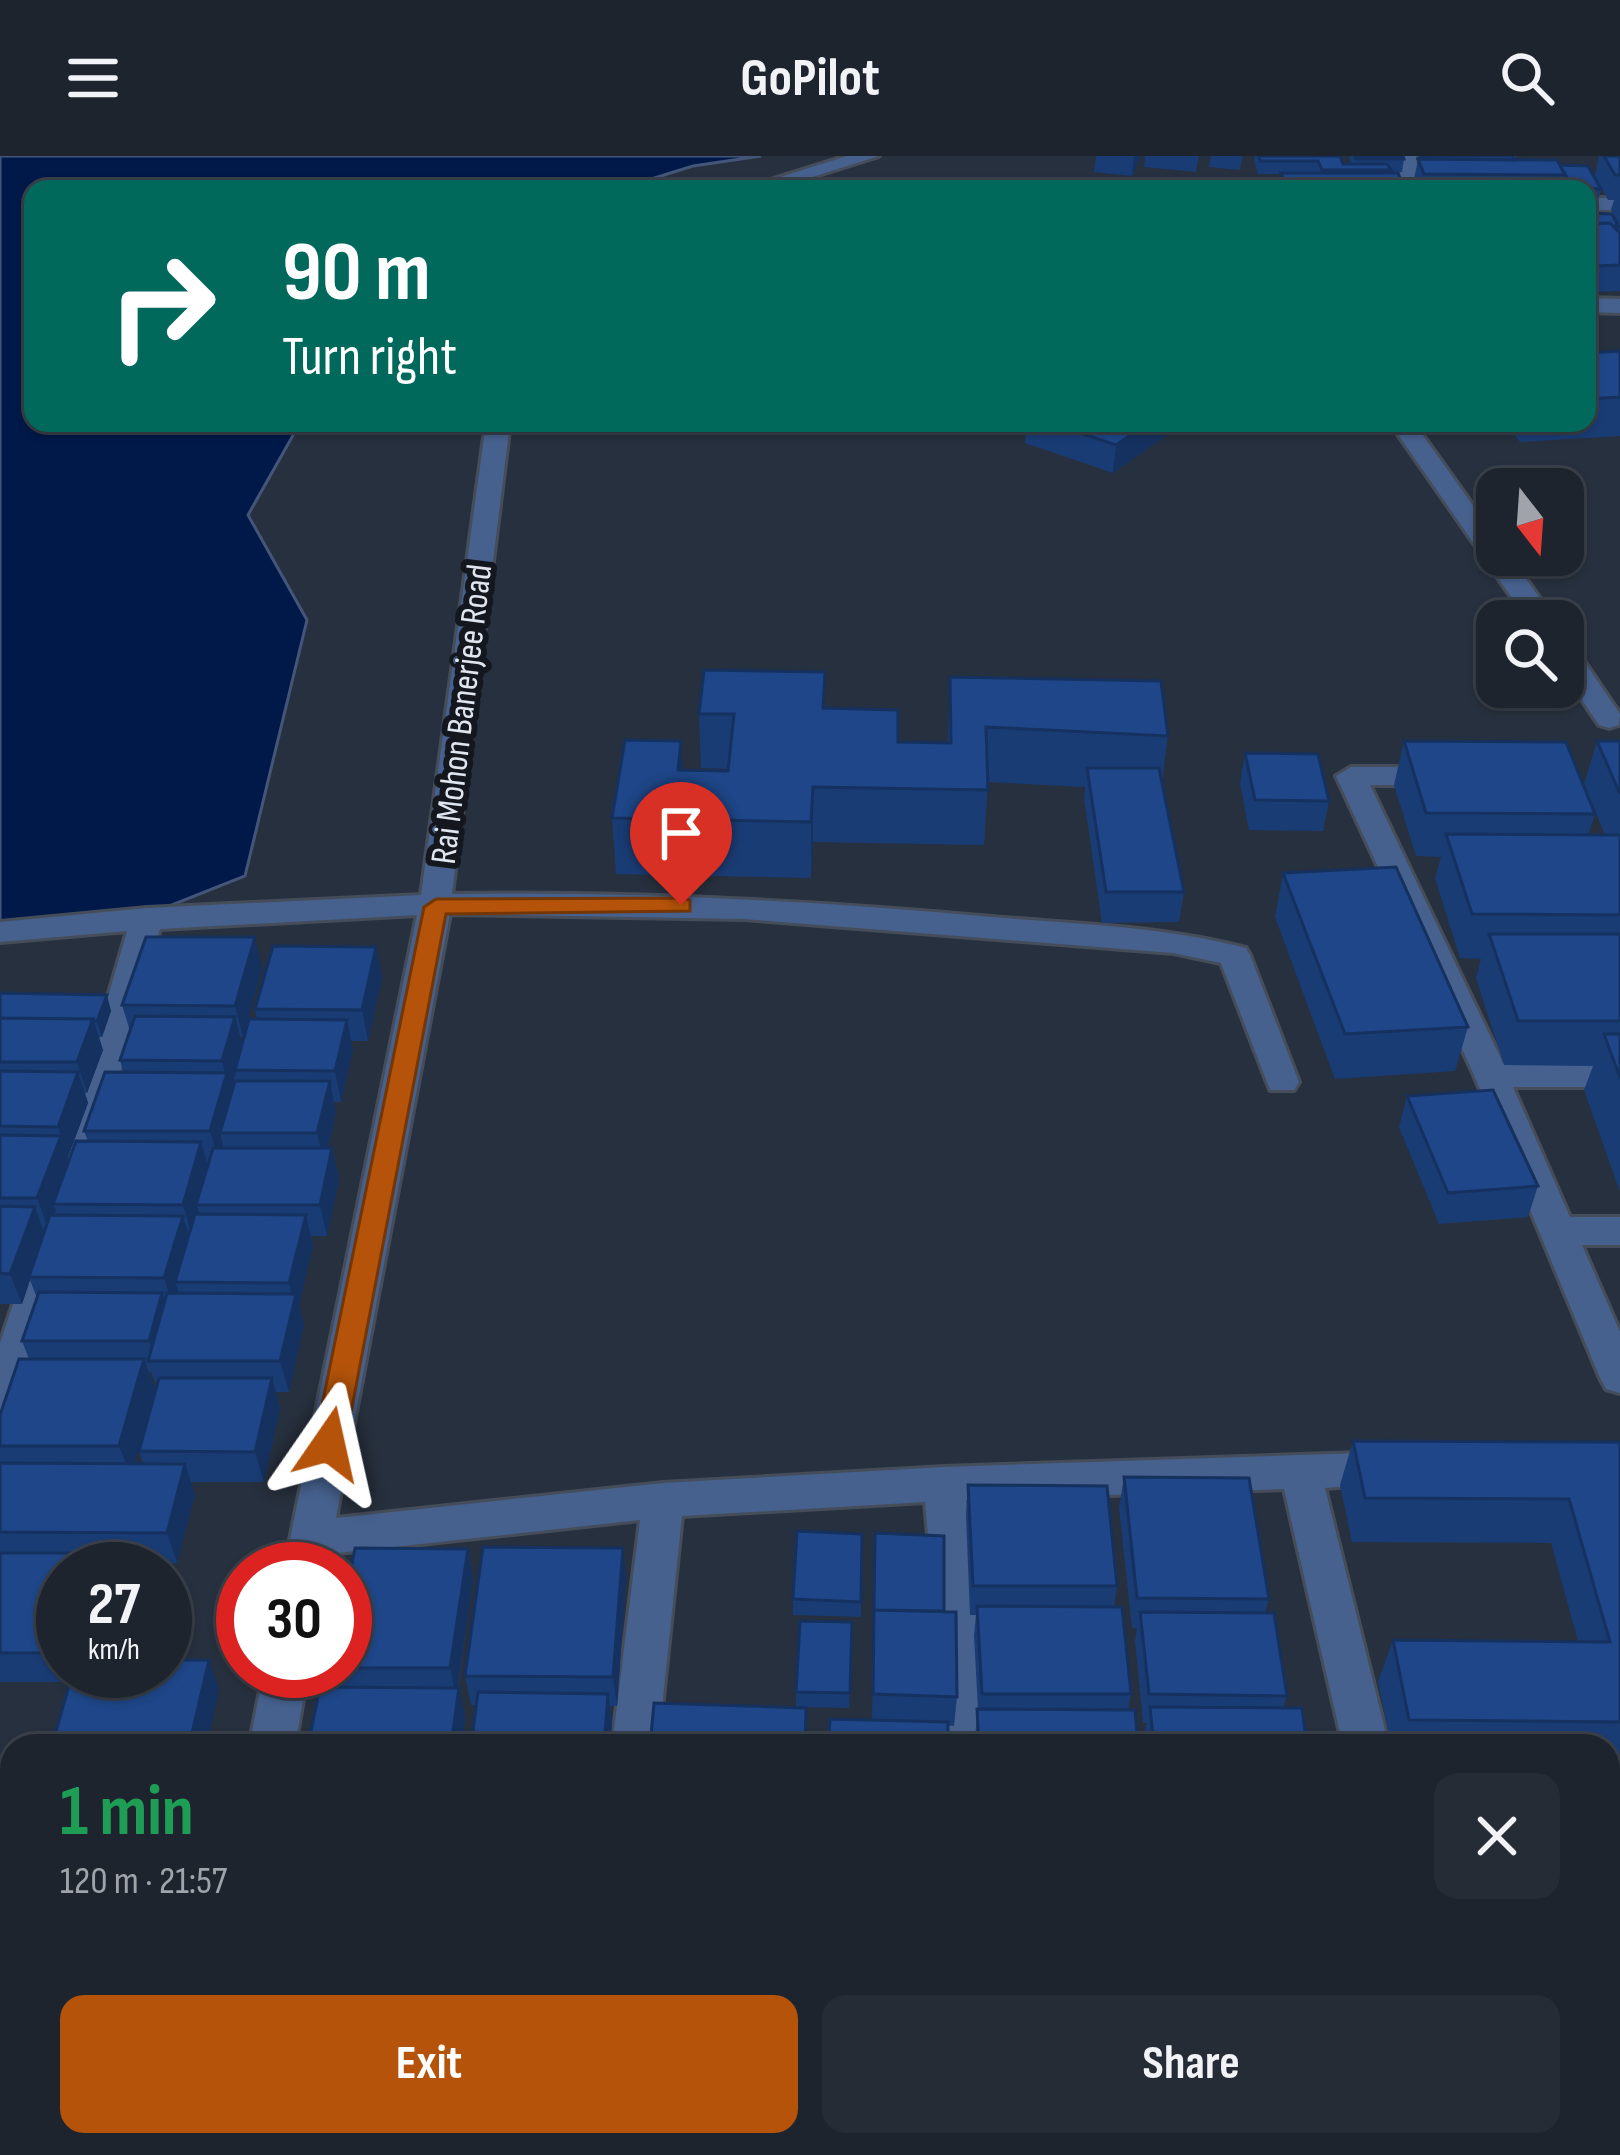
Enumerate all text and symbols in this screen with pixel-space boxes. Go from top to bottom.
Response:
icon: menu [60,45,126,111]
icon: search [1494,45,1560,111]
text: GoPilot [740,46,880,111]
text: 90 m [282,223,431,324]
icon: right [84,228,240,384]
text: Turn right [282,325,457,390]
north arrow [1476,468,1584,576]
map controls [1476,468,1584,708]
street label: Rai Mohon Banerjee Road [423,562,502,867]
button: search [1476,600,1584,708]
pin [630,782,732,905]
icon: arrive [648,800,714,866]
position arrow [266,1381,392,1507]
speed limit sign: 30 [216,1542,372,1698]
text: 27 [88,1569,140,1641]
text: km/h [88,1632,140,1668]
text: 1 min [60,1769,194,1856]
button: close [1434,1773,1560,1899]
text: 120 m · 21:57 [60,1858,227,1905]
button: Exit [60,1995,798,2133]
button: Share [822,1995,1560,2133]

